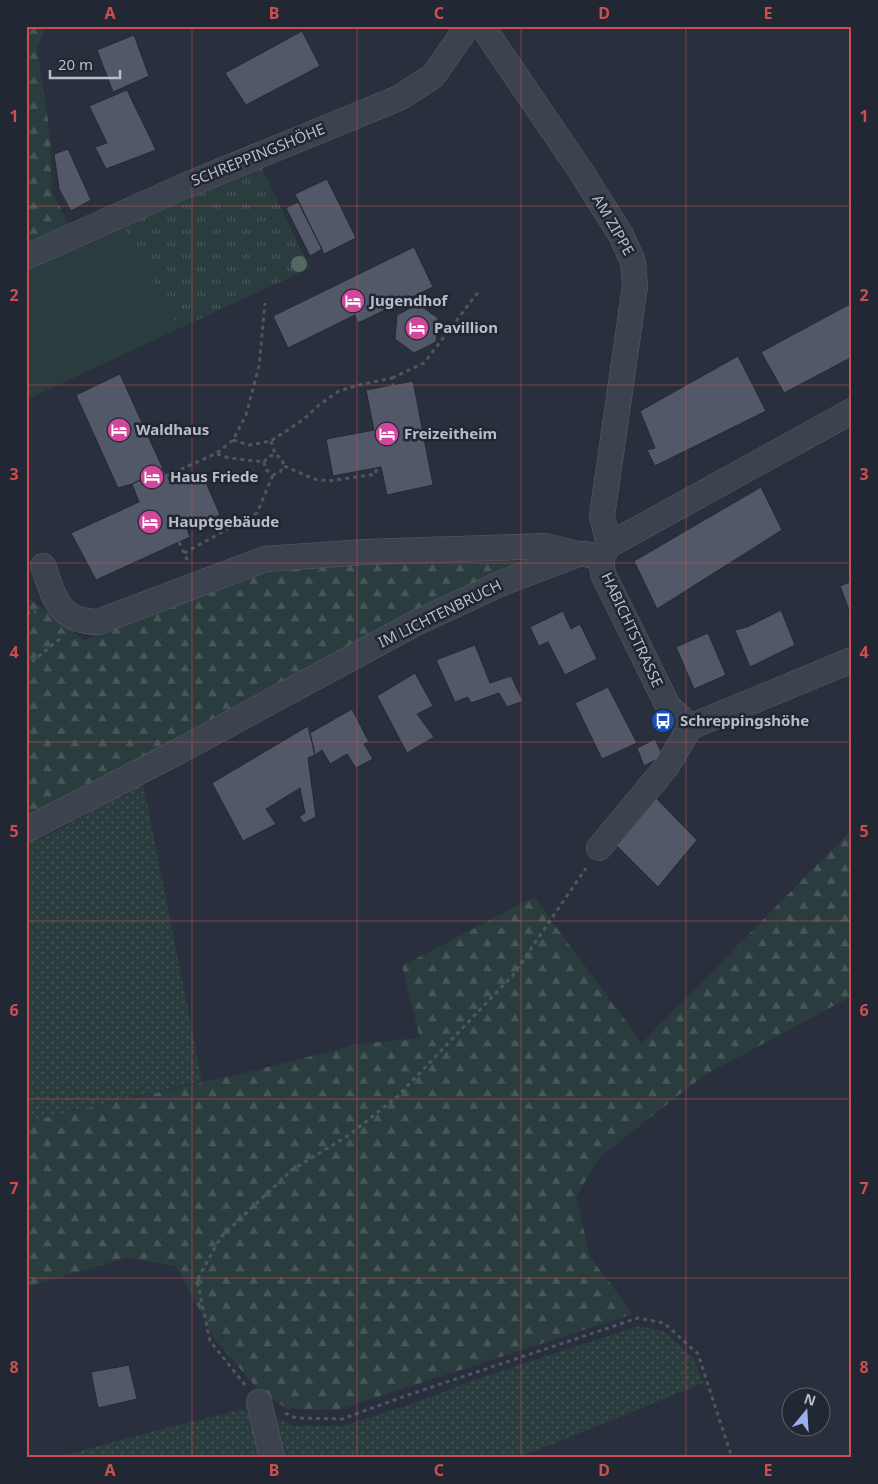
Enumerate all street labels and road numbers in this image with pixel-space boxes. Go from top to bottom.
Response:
street label: SCHREPPINGSHÖHE [188,118,327,190]
street label: AM ZIPPE [588,190,639,259]
street label: HABICHTSTRASSE [597,569,668,690]
street label: IM LICHTENBRUCH [375,575,505,652]

